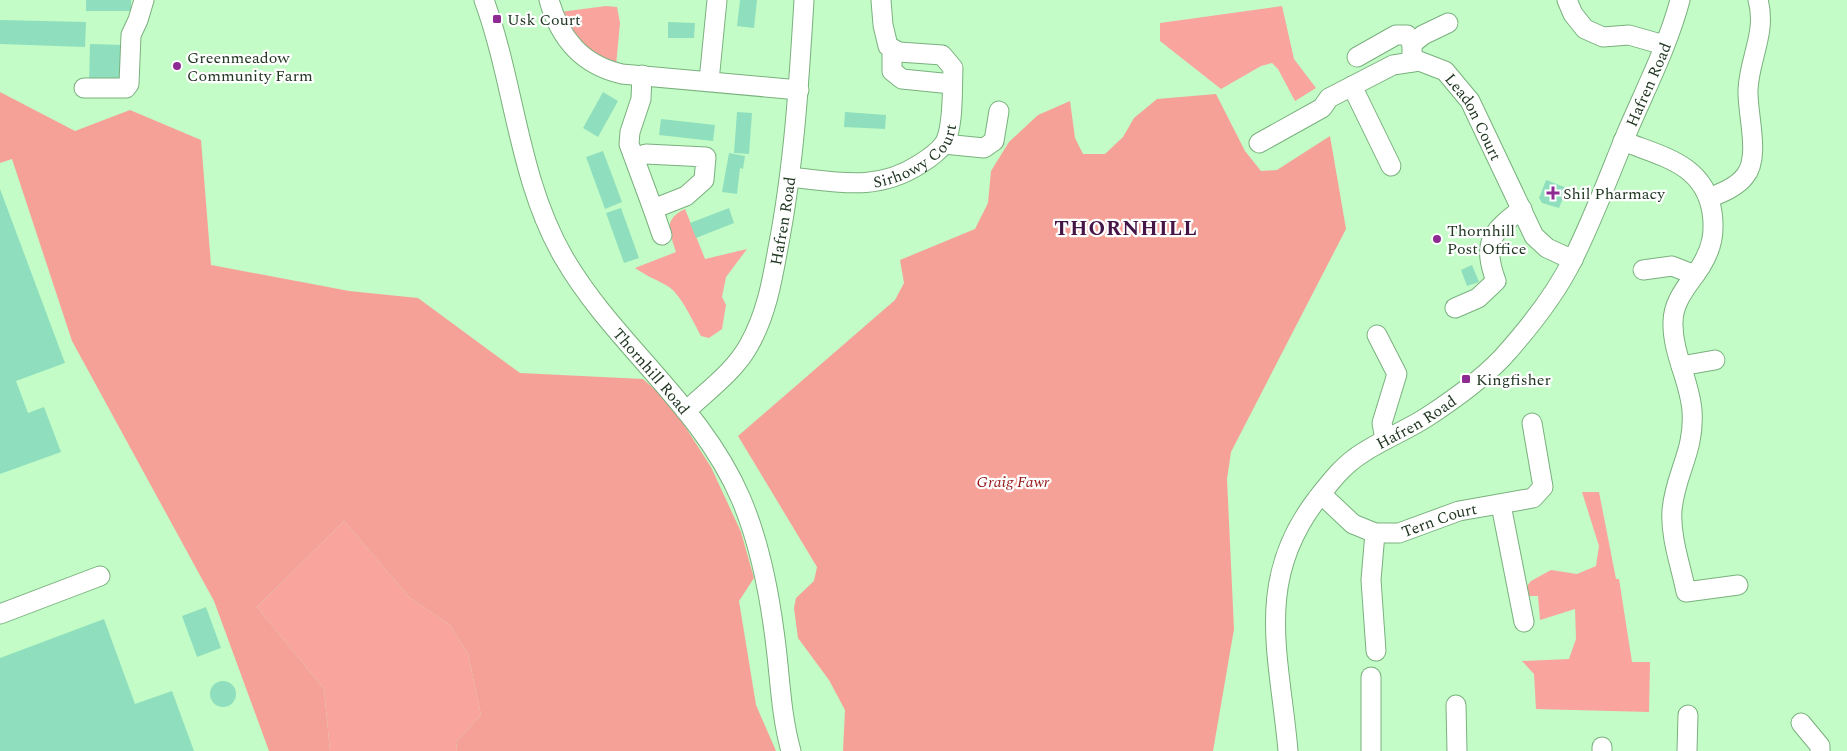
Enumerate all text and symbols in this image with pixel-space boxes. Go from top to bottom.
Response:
place label: Usk Court [507,8,581,32]
marker: Usk Court [491,13,503,25]
street label: Hafren Road [1620,39,1678,131]
place label: Greenmeadow Community Farm [187,46,313,88]
marker: Greenmeadow Community Farm [171,60,183,72]
street label: Leadon Court [1439,68,1508,165]
street label: Sirhowy Court [871,122,963,195]
street label: Hafren Road [764,175,802,267]
place label: Shil Pharmacy [1563,182,1666,206]
marker: Shil Pharmacy [1547,187,1559,199]
district label: THORNHILL [1054,213,1198,245]
place label: Thornhill Post Office [1447,219,1526,261]
marker: Thornhill Post Office [1431,233,1443,245]
street label: Thornhill Road [606,323,695,420]
place label: Kingfisher [1476,368,1551,392]
marker: Kingfisher [1460,373,1472,385]
street label: Hafren Road [1372,390,1462,456]
park label: Graig Fawr [977,470,1050,494]
street label: Tern Court [1398,497,1479,544]

